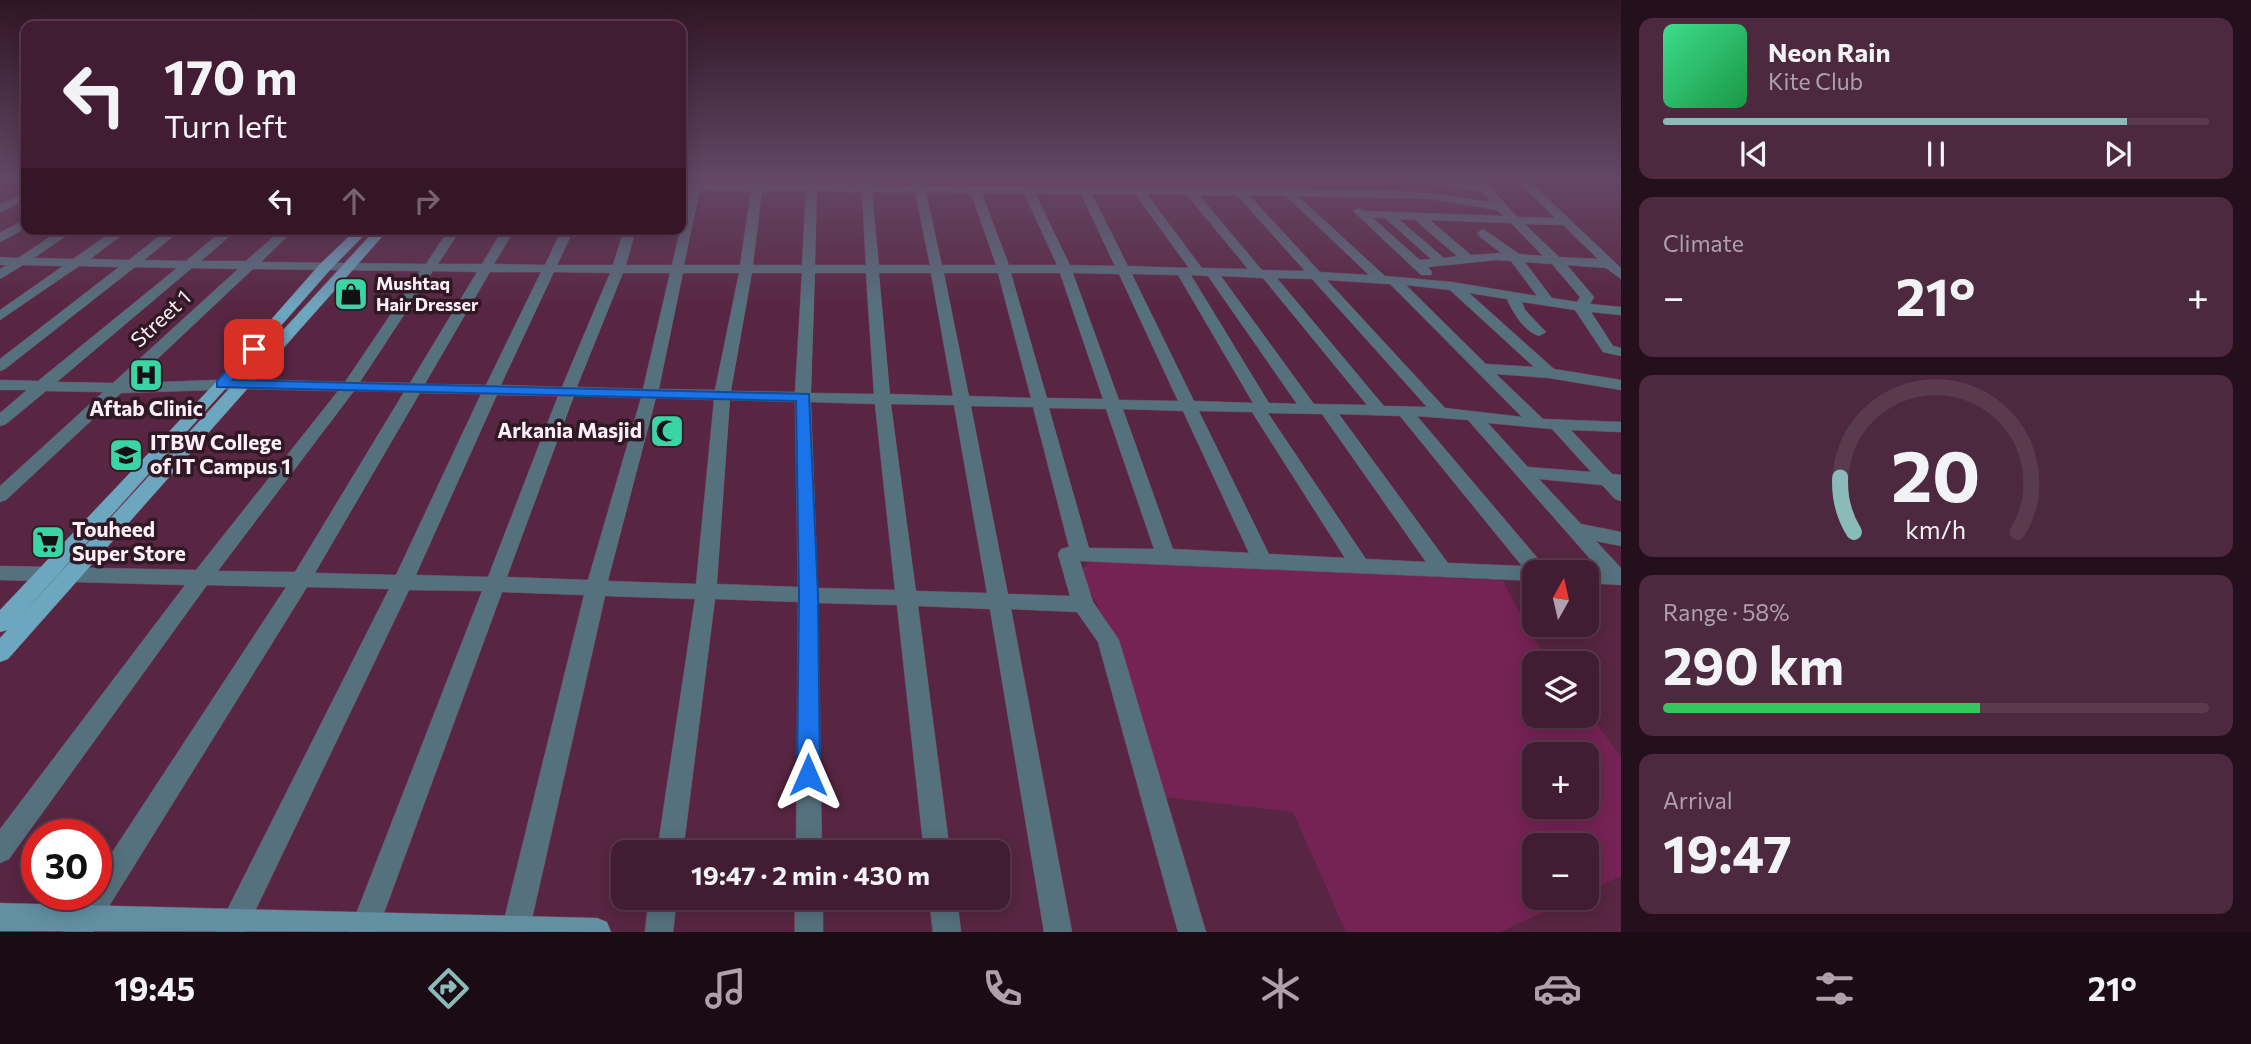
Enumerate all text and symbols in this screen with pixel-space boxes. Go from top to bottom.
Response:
text: Neon Rain [1768,36,1891,67]
text: 170 m [164,45,297,105]
icon: left [49,49,140,140]
text: Kite Club [1768,67,1863,95]
text: Turn left [164,105,288,145]
icon: previous [1735,135,1773,173]
icon: pause [1917,135,1955,173]
icon: next [2099,135,2137,173]
icon: left [262,182,300,220]
icon: ahead [335,182,373,220]
icon: right [408,182,446,220]
text: Climate [1663,229,1744,257]
text: 21° [1896,263,1975,327]
place label: Mushtaq Hair Dresser [376,272,479,315]
text: − [1663,272,1685,319]
text: + [2187,272,2209,319]
shop icon: Mushtaq Hair Dresser [332,275,370,313]
street label: Street 1 [125,284,195,352]
pin [224,319,284,379]
icon: arrive [235,330,273,368]
hospital icon: Aftab Clinic [127,356,165,394]
place label: Aftab Clinic [89,395,203,420]
mosque icon: Arkania Masjid [648,412,686,450]
place label: Arkania Masjid [497,417,642,442]
text: 20 [1891,428,1981,517]
place label: ITBW College of IT Campus 1 [150,429,291,478]
school or university icon: ITBW College of IT Campus 1 [107,436,145,474]
text: km/h [1906,514,1966,544]
place label: Touheed Super Store [72,516,186,565]
supermarket icon: Touheed Super Store [29,523,67,561]
north arrow [1522,560,1600,637]
map controls [1522,560,1599,910]
text: Range · 58% [1663,598,1790,626]
text: 290 km [1663,632,1844,696]
button: layers [1522,651,1599,728]
position arrow [771,738,845,812]
button: + [1522,742,1599,819]
text: Arrival [1663,786,1733,814]
speed limit sign: 30 [21,819,112,910]
text: 19:47 [1663,820,1792,884]
button: − [1522,833,1599,910]
text: 19:47 · 2 min · 430 m [691,859,930,890]
icon: directions [424,964,473,1013]
icon: music [701,964,750,1013]
icon: phone [978,964,1027,1013]
icon: climate [1256,964,1305,1013]
icon: car [1533,964,1582,1013]
icon: filters [1810,964,1859,1013]
text: 19:45 [114,968,195,1008]
text: 21° [2088,968,2137,1008]

